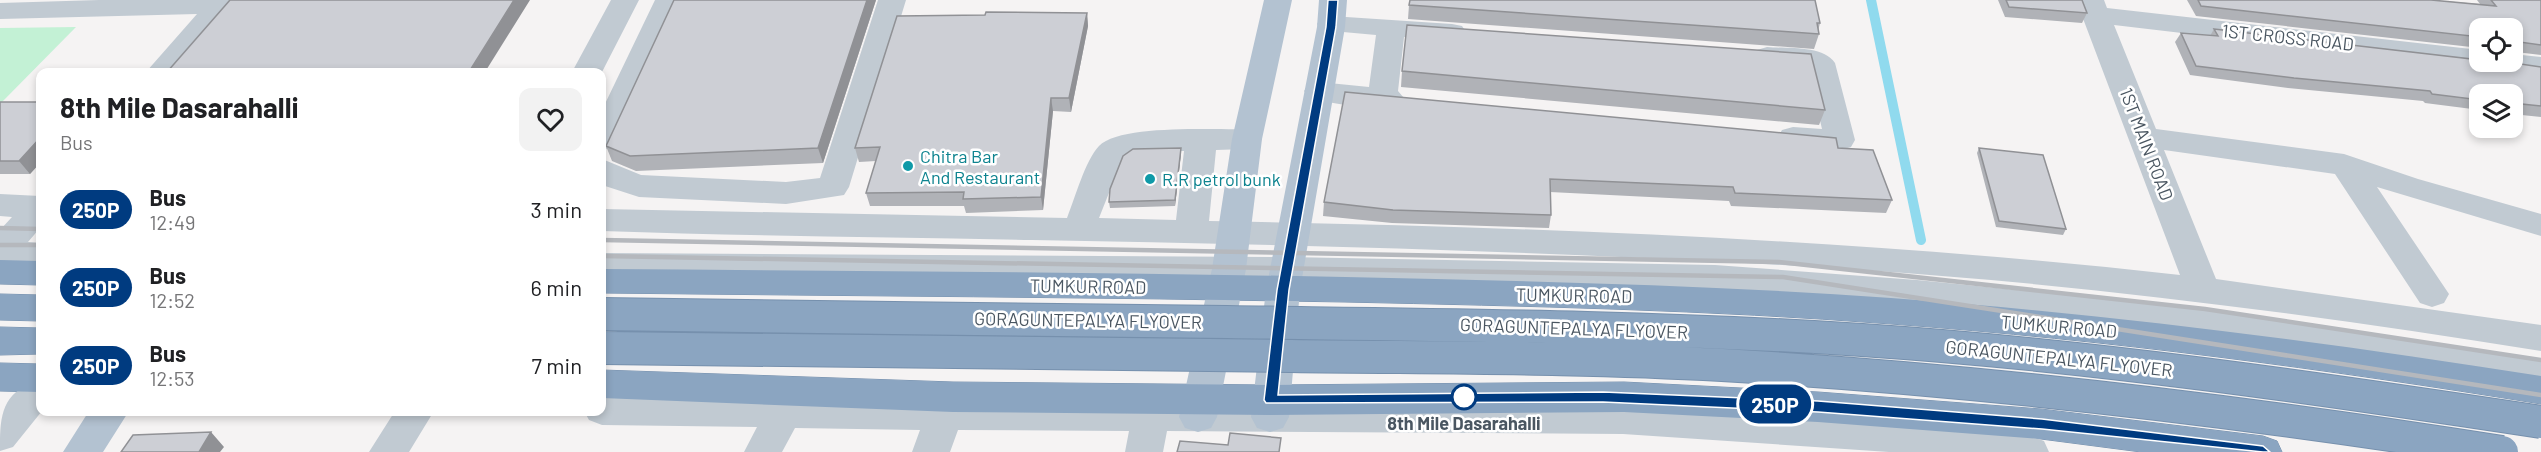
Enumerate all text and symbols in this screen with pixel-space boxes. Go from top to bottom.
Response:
map controls [2469,18,2523,138]
button: locate [2469,18,2523,72]
street label: 1ST CROSS ROAD [2221,19,2355,55]
button: layers [2469,84,2523,138]
street label: 1ST MAIN ROAD [2115,85,2179,203]
button: heart [519,88,582,151]
text: 8th Mile Dasarahalli [60,90,299,124]
text: Bus [60,130,93,154]
place label: Chitra Bar And Restaurant [920,145,1040,188]
marker: Chitra Bar And Restaurant [901,159,915,173]
place label: R.R petrol bunk [1162,168,1281,190]
marker: R.R petrol bunk [1143,172,1157,186]
text: Bus [150,184,186,210]
text: 3 min [531,196,582,222]
text: 250P [72,197,120,222]
text: 12:49 [150,210,196,234]
text: Bus [150,262,186,288]
text: 6 min [531,274,582,300]
street label: TUMKUR ROAD [1030,274,1146,298]
text: 250P [72,275,120,300]
street label: TUMKUR ROAD [1516,283,1632,307]
text: 12:52 [150,288,195,312]
street label: GORAGUNTEPALYA FLYOVER [974,307,1202,333]
street label: TUMKUR ROAD [2000,310,2118,342]
street label: GORAGUNTEPALYA FLYOVER [1460,313,1688,343]
street label: GORAGUNTEPALYA FLYOVER [1944,335,2174,381]
text: Bus [150,340,186,366]
text: 7 min [532,352,582,378]
text: 250P [72,353,120,378]
text: 12:53 [150,366,195,390]
marker: 8th Mile Dasarahalli [1451,384,1477,410]
line badge: 250P [1733,384,1817,424]
text: 250P [1751,392,1799,417]
place label: 8th Mile Dasarahalli [1387,412,1541,434]

